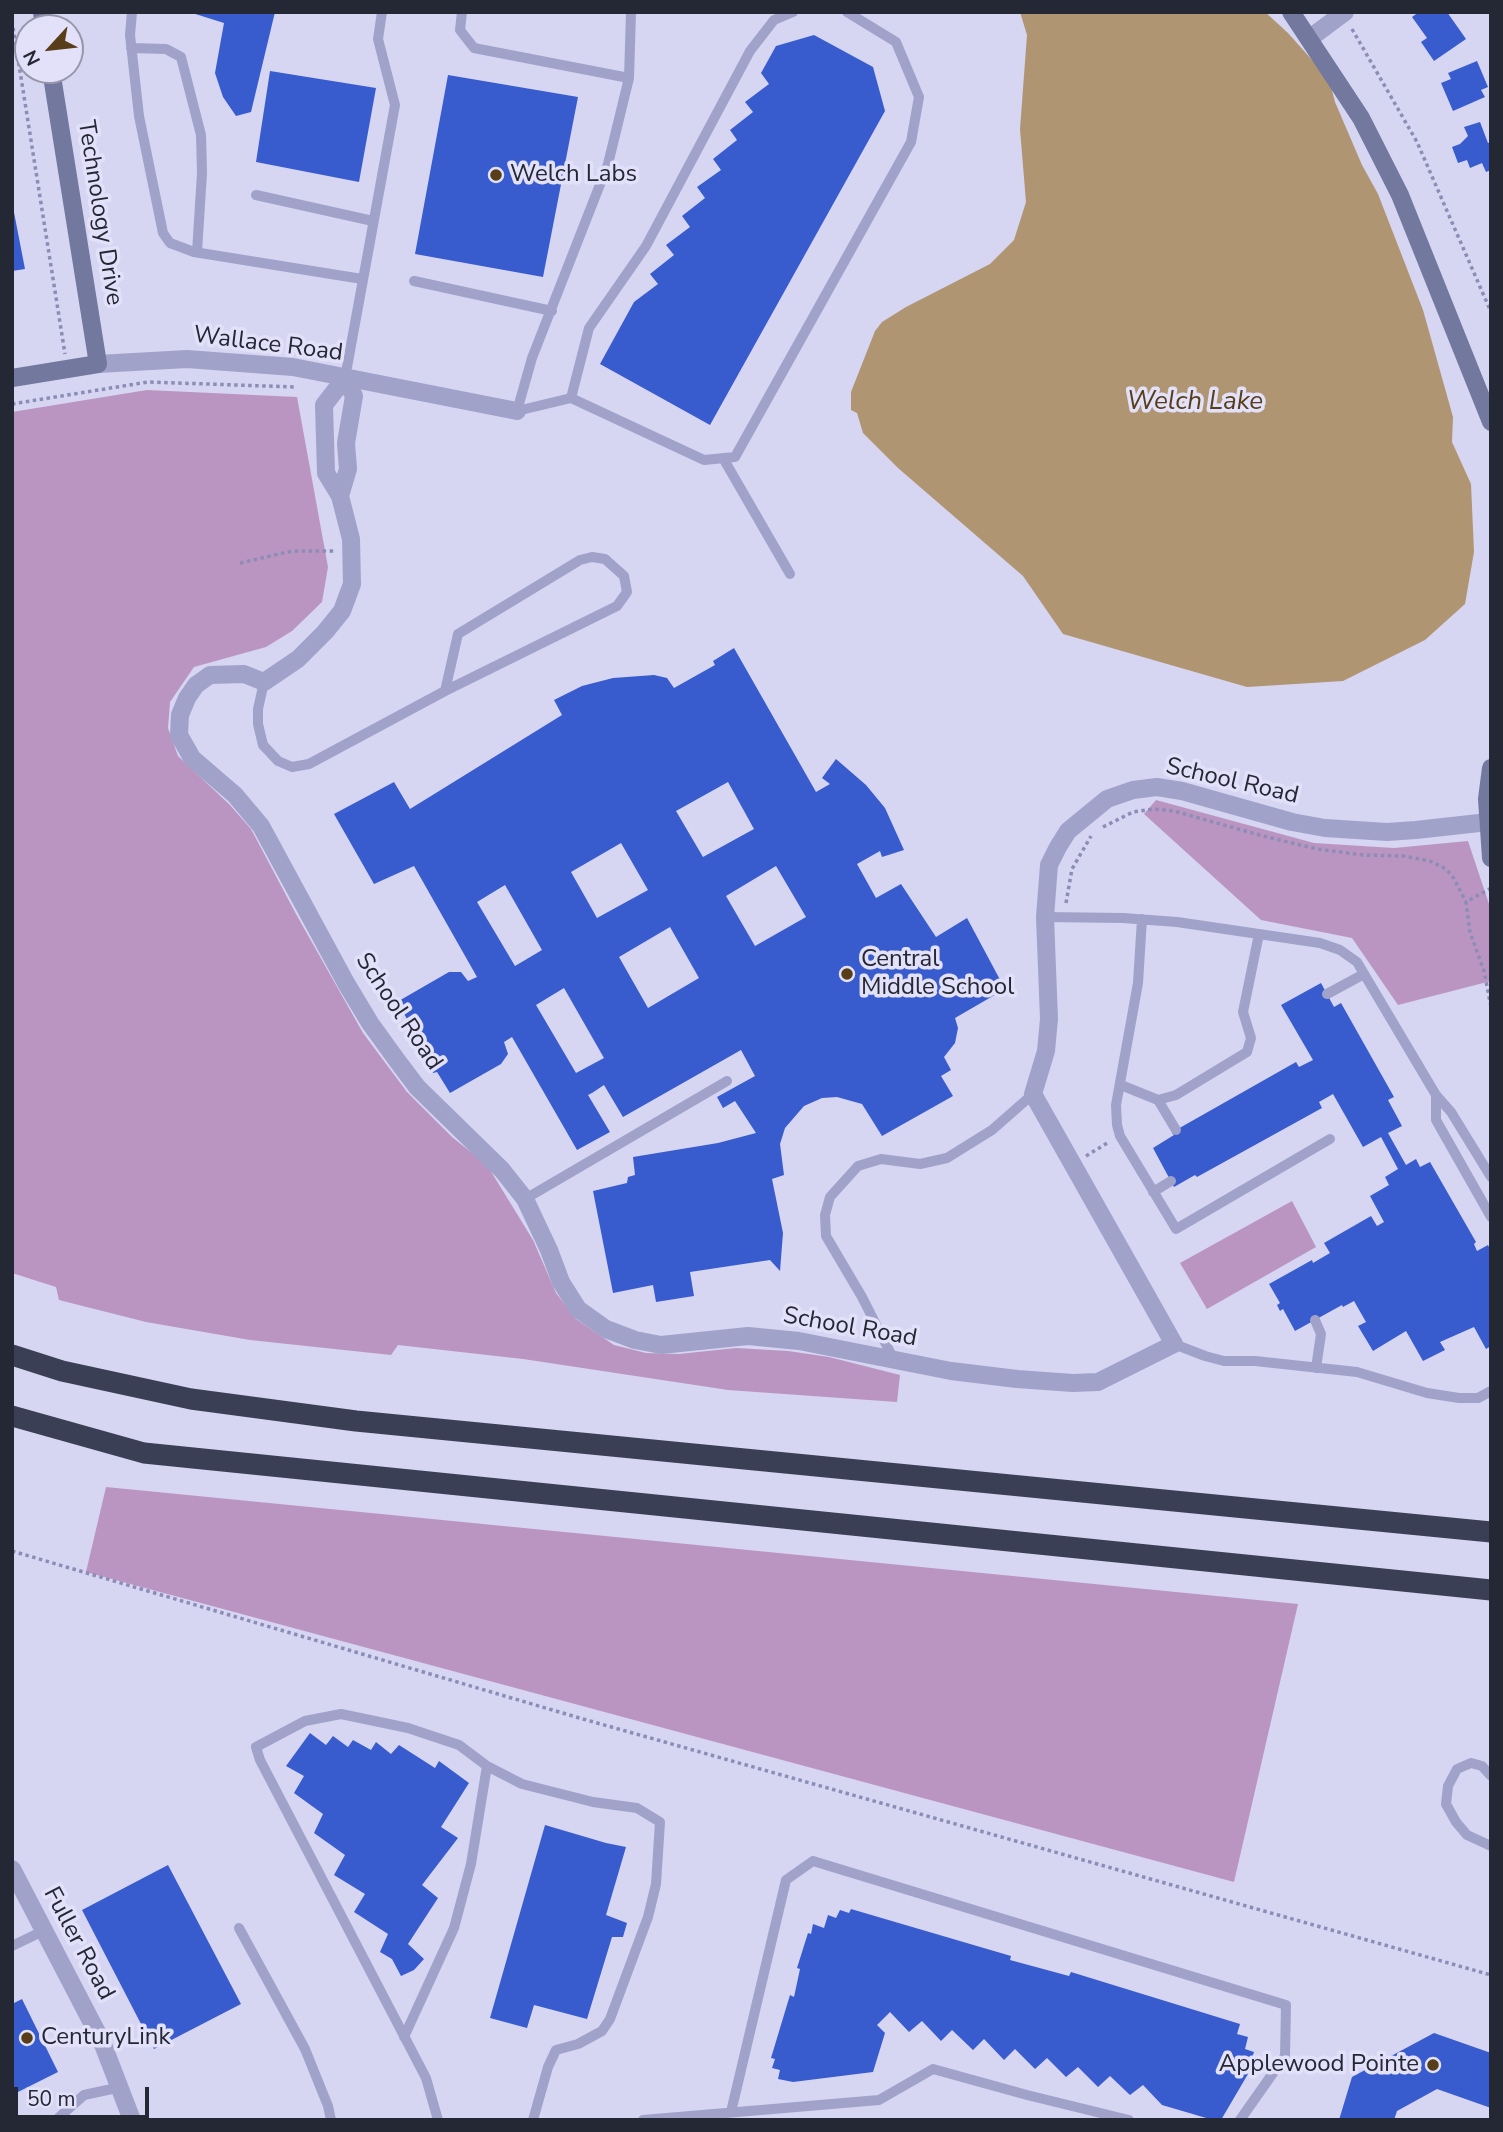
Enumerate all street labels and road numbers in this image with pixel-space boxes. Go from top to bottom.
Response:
street label: Technology Drive [70,118,128,308]
street label: Wallace Road [192,322,344,368]
street label: School Road [1163,753,1301,811]
street label: School Road [348,948,448,1076]
street label: School Road [781,1302,919,1354]
street label: Fuller Road [36,1883,120,2005]

